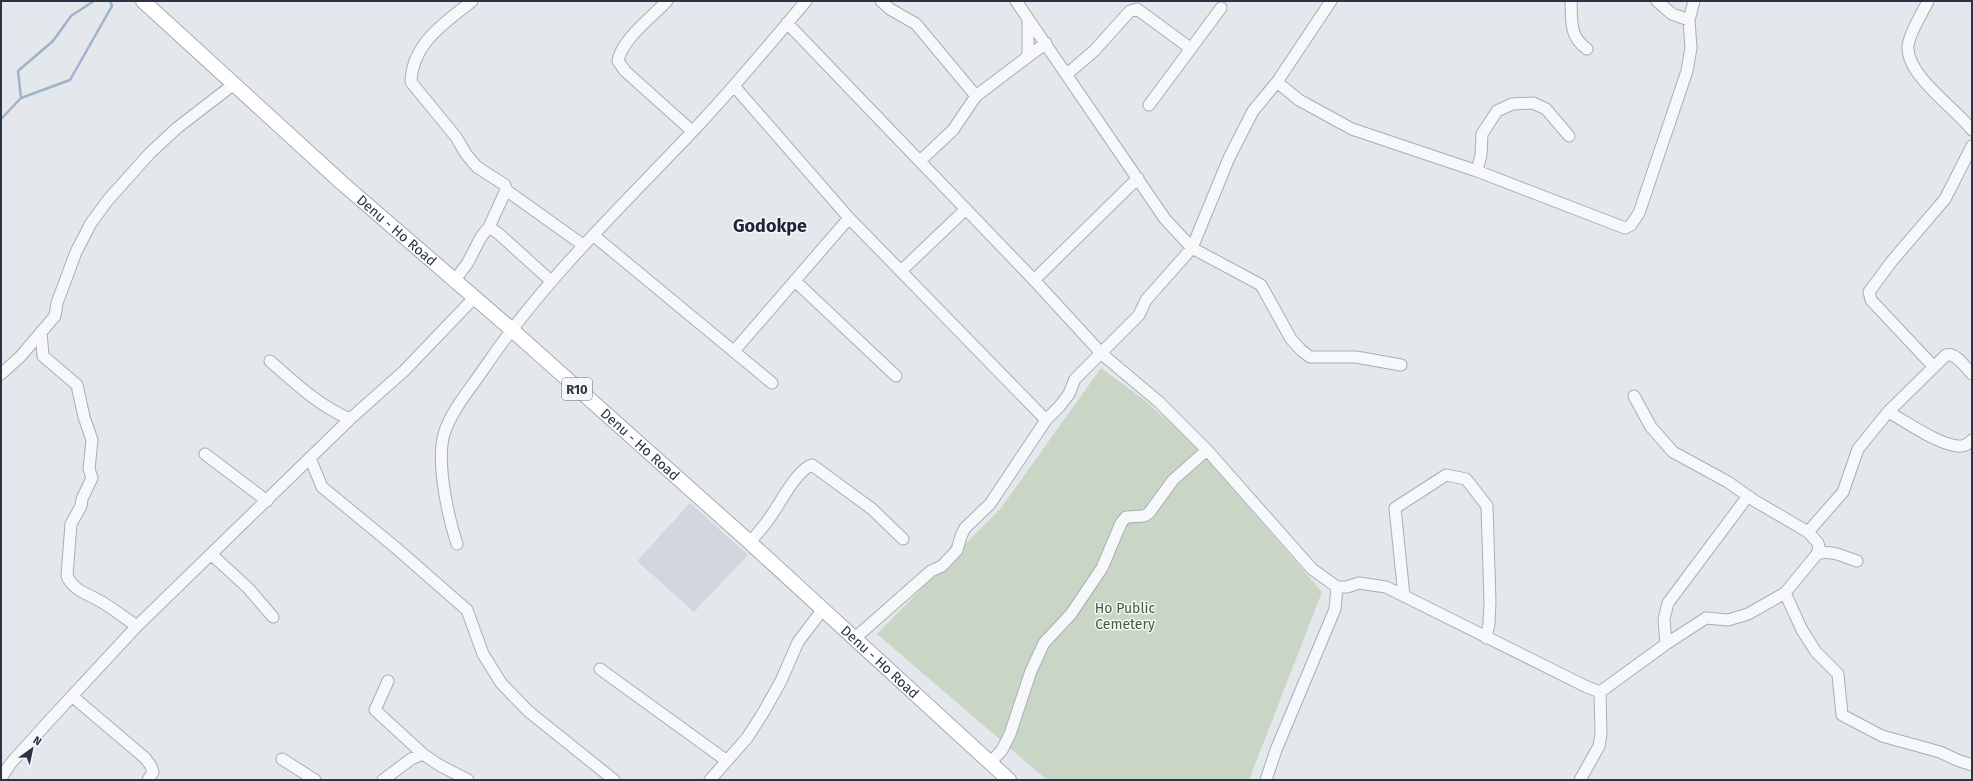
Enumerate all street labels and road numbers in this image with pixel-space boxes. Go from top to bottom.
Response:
street label: Denu - Ho Road [353,191,440,269]
road number: R10 [562,378,592,400]
street label: Denu - Ho Road [597,405,683,484]
street label: Denu - Ho Road [838,622,923,702]

